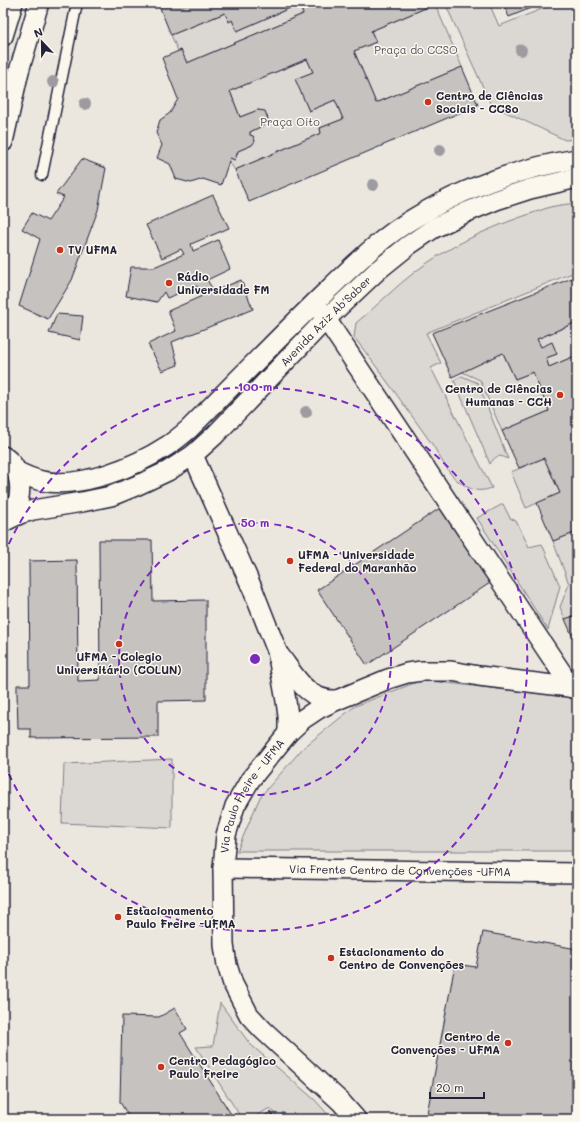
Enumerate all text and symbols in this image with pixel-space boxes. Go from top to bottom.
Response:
north arrow [22,22,62,62]
text: N [31,24,45,41]
park label: Praça do CCSO [374,42,458,57]
place label: Centro de Ciências Sociais - CCSo [436,88,544,116]
marker: Centro de Ciências Sociais - CCSo [423,97,433,107]
park label: Praça Oito [260,114,320,129]
place label: TV UFMA [68,242,117,257]
marker: TV UFMA [55,245,65,255]
place label: Rádio Universidade FM [177,269,270,297]
street label: Avenida Aziz Ab'Saber [277,272,374,369]
marker: Rádio Universidade FM [164,278,174,288]
text: 100 m [238,378,272,394]
place label: Centro de Ciências Humanas - CCH [445,381,552,409]
marker: Centro de Ciências Humanas - CCH [555,390,565,400]
text: 50 m [241,514,269,530]
place label: UFMA - Universidade Federal do Maranhão [298,547,417,575]
marker: UFMA - Universidade Federal do Maranhão [285,556,295,566]
marker: UFMA - Colegio Universitário (COLUN) [114,639,124,649]
place label: UFMA - Colegio Universitário (COLUN) [57,649,181,677]
centre of rings [248,652,262,666]
street label: Via Paulo Freire - UFMA [216,736,287,854]
street label: Via Frente Centro de Convenções -UFMA [289,861,511,879]
place label: Estacionamento Paulo Freire -UFMA [126,903,236,931]
marker: Estacionamento Paulo Freire -UFMA [113,912,123,922]
place label: Estacionamento do Centro de Convenções [339,944,465,972]
marker: Estacionamento do Centro de Convenções [326,953,336,963]
place label: Centro de Convenções - UFMA [391,1029,500,1057]
marker: Centro de Convenções - UFMA [503,1038,513,1048]
place label: Centro Pedagógico Paulo Freire [169,1053,276,1081]
marker: Centro Pedagógico Paulo Freire [156,1062,166,1072]
scale bar [430,1074,484,1100]
text: 20 m [436,1079,464,1095]

